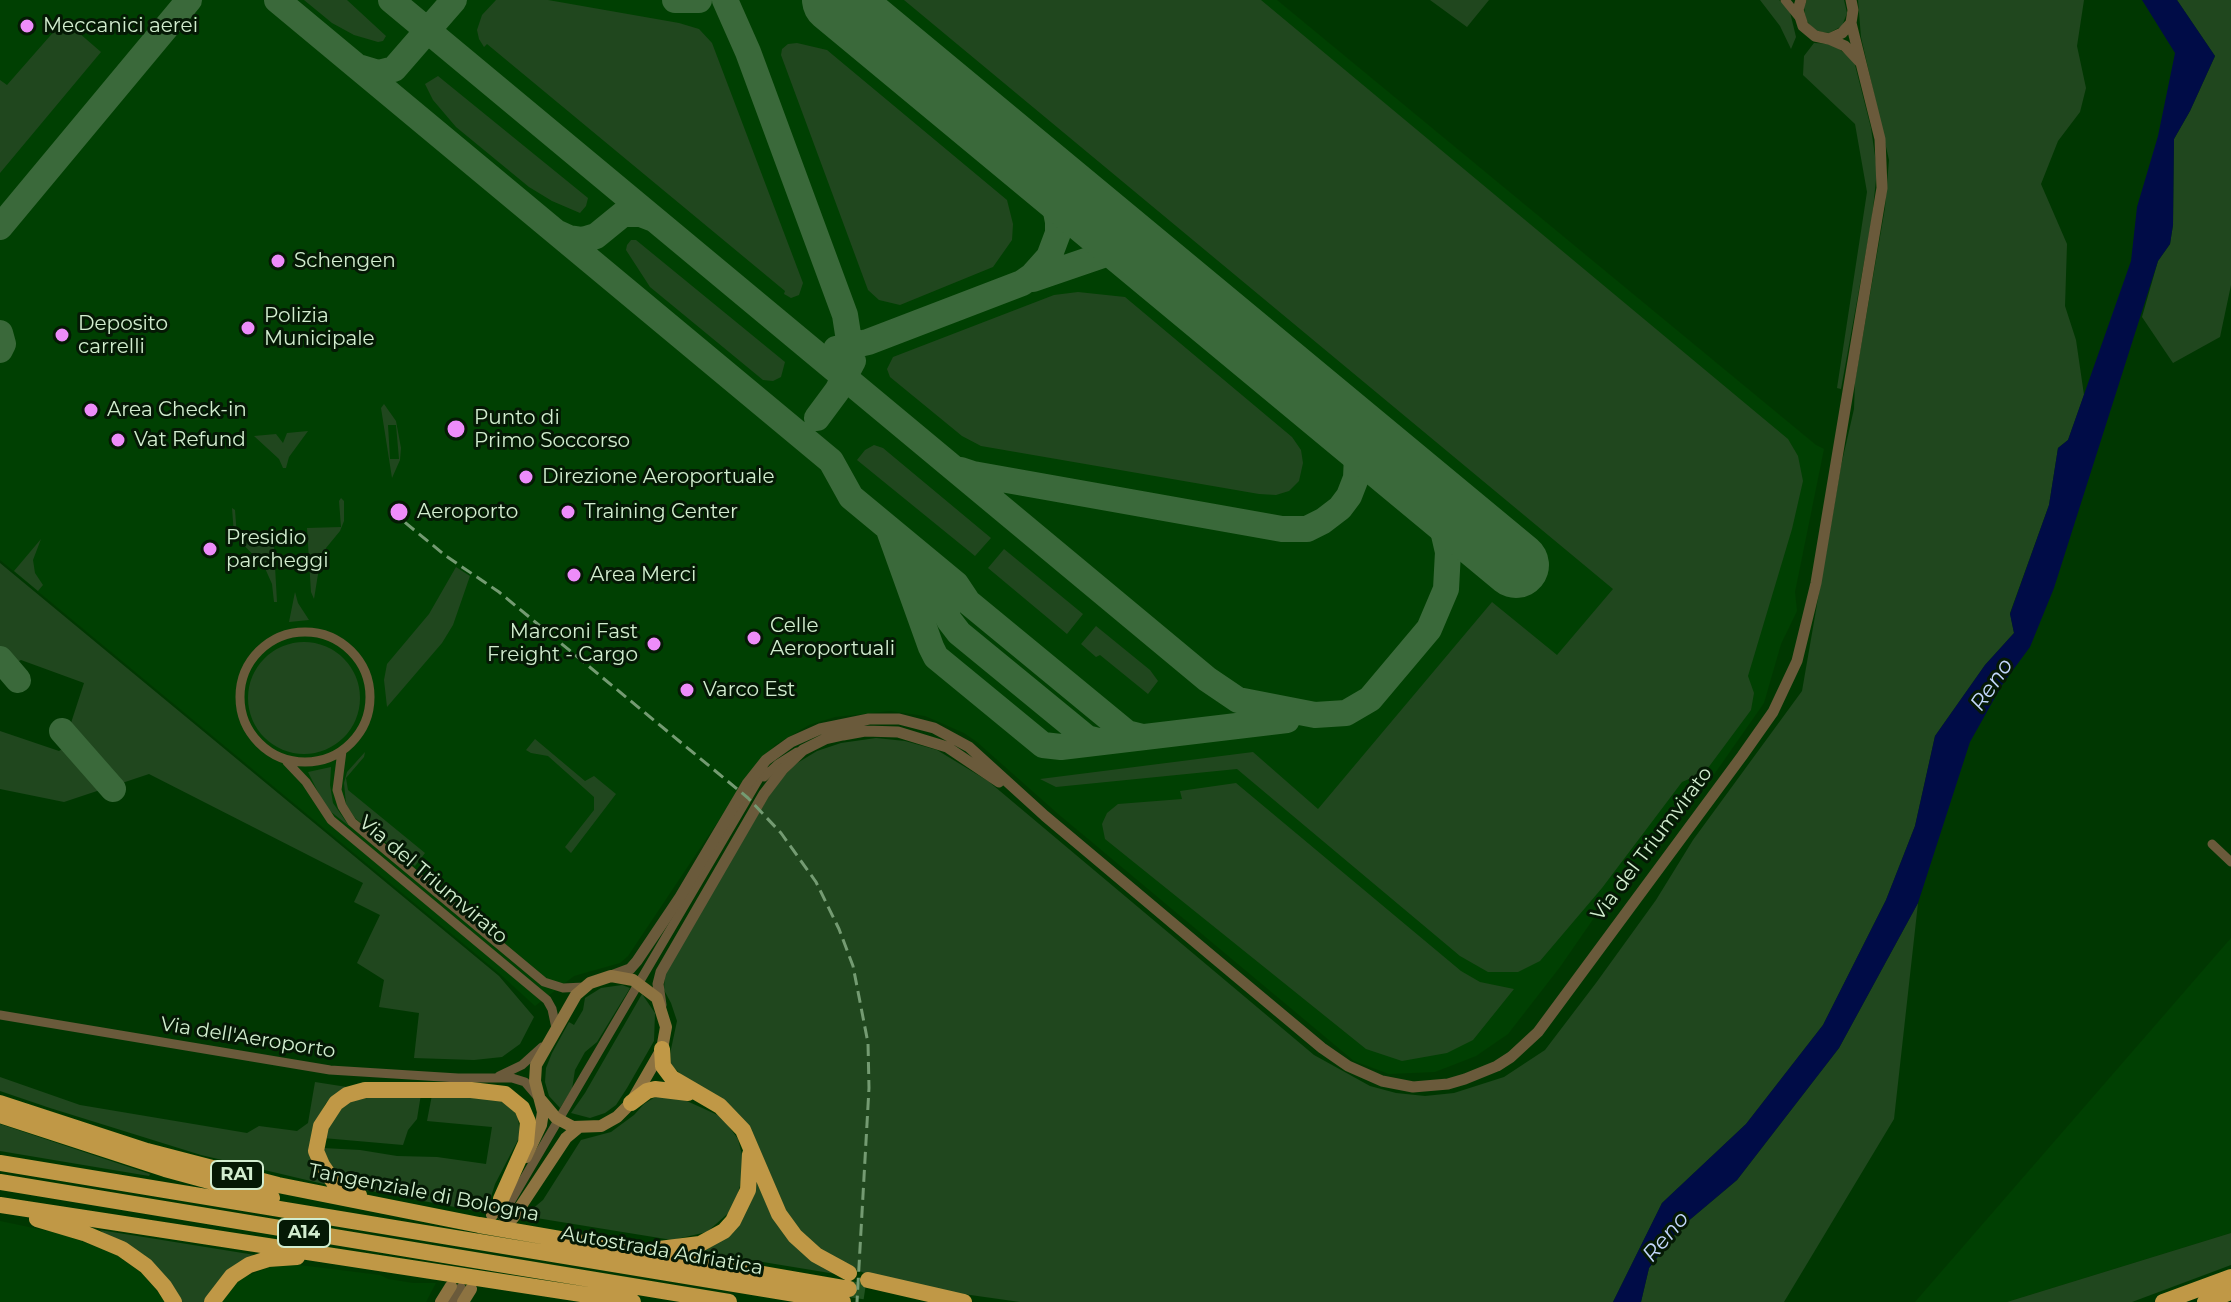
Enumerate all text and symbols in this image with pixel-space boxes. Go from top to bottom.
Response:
place label: Meccanici aerei [43,14,198,38]
marker: Meccanici aerei [18,17,36,35]
place label: Schengen [294,249,396,273]
marker: Schengen [269,252,287,270]
place label: Polizia Municipale [264,304,375,351]
place label: Deposito carrelli [78,312,168,359]
marker: Polizia Municipale [239,319,257,337]
marker: Deposito carrelli [53,326,71,344]
place label: Area Check-in [107,398,247,422]
marker: Area Check-in [82,401,100,419]
place label: Punto di Primo Soccorso [474,406,630,453]
marker: Punto di Primo Soccorso [445,418,467,440]
place label: Vat Refund [134,428,246,452]
marker: Vat Refund [109,431,127,449]
place label: Direzione Aeroportuale [542,465,774,489]
marker: Direzione Aeroportuale [517,468,535,486]
place label: Aeroporto [417,500,518,524]
place label: Training Center [584,500,738,524]
marker: Aeroporto [388,501,410,523]
marker: Training Center [559,503,577,521]
place label: Presidio parcheggi [226,526,329,573]
marker: Presidio parcheggi [201,540,219,558]
place label: Area Merci [590,563,696,587]
marker: Area Merci [565,566,583,584]
place label: Celle Aeroportuali [770,614,895,661]
place label: Marconi Fast Freight - Cargo [487,620,638,667]
marker: Celle Aeroportuali [745,629,763,647]
marker: Marconi Fast Freight - Cargo [645,635,663,653]
water label: Reno [1965,654,2019,716]
place label: Varco Est [703,678,795,702]
marker: Varco Est [678,681,696,699]
street label: Via del Triumvirato [1586,762,1718,926]
street label: Via del Triumvirato [354,811,512,949]
street label: Via dell'Aeroporto [159,1012,337,1064]
street label: Tangenziale di Bologna [307,1159,541,1227]
road number: RA1 [211,1161,263,1189]
water label: Reno [1637,1206,1695,1268]
road number: A14 [278,1219,330,1247]
street label: Autostrada Adriatica [559,1221,765,1281]

